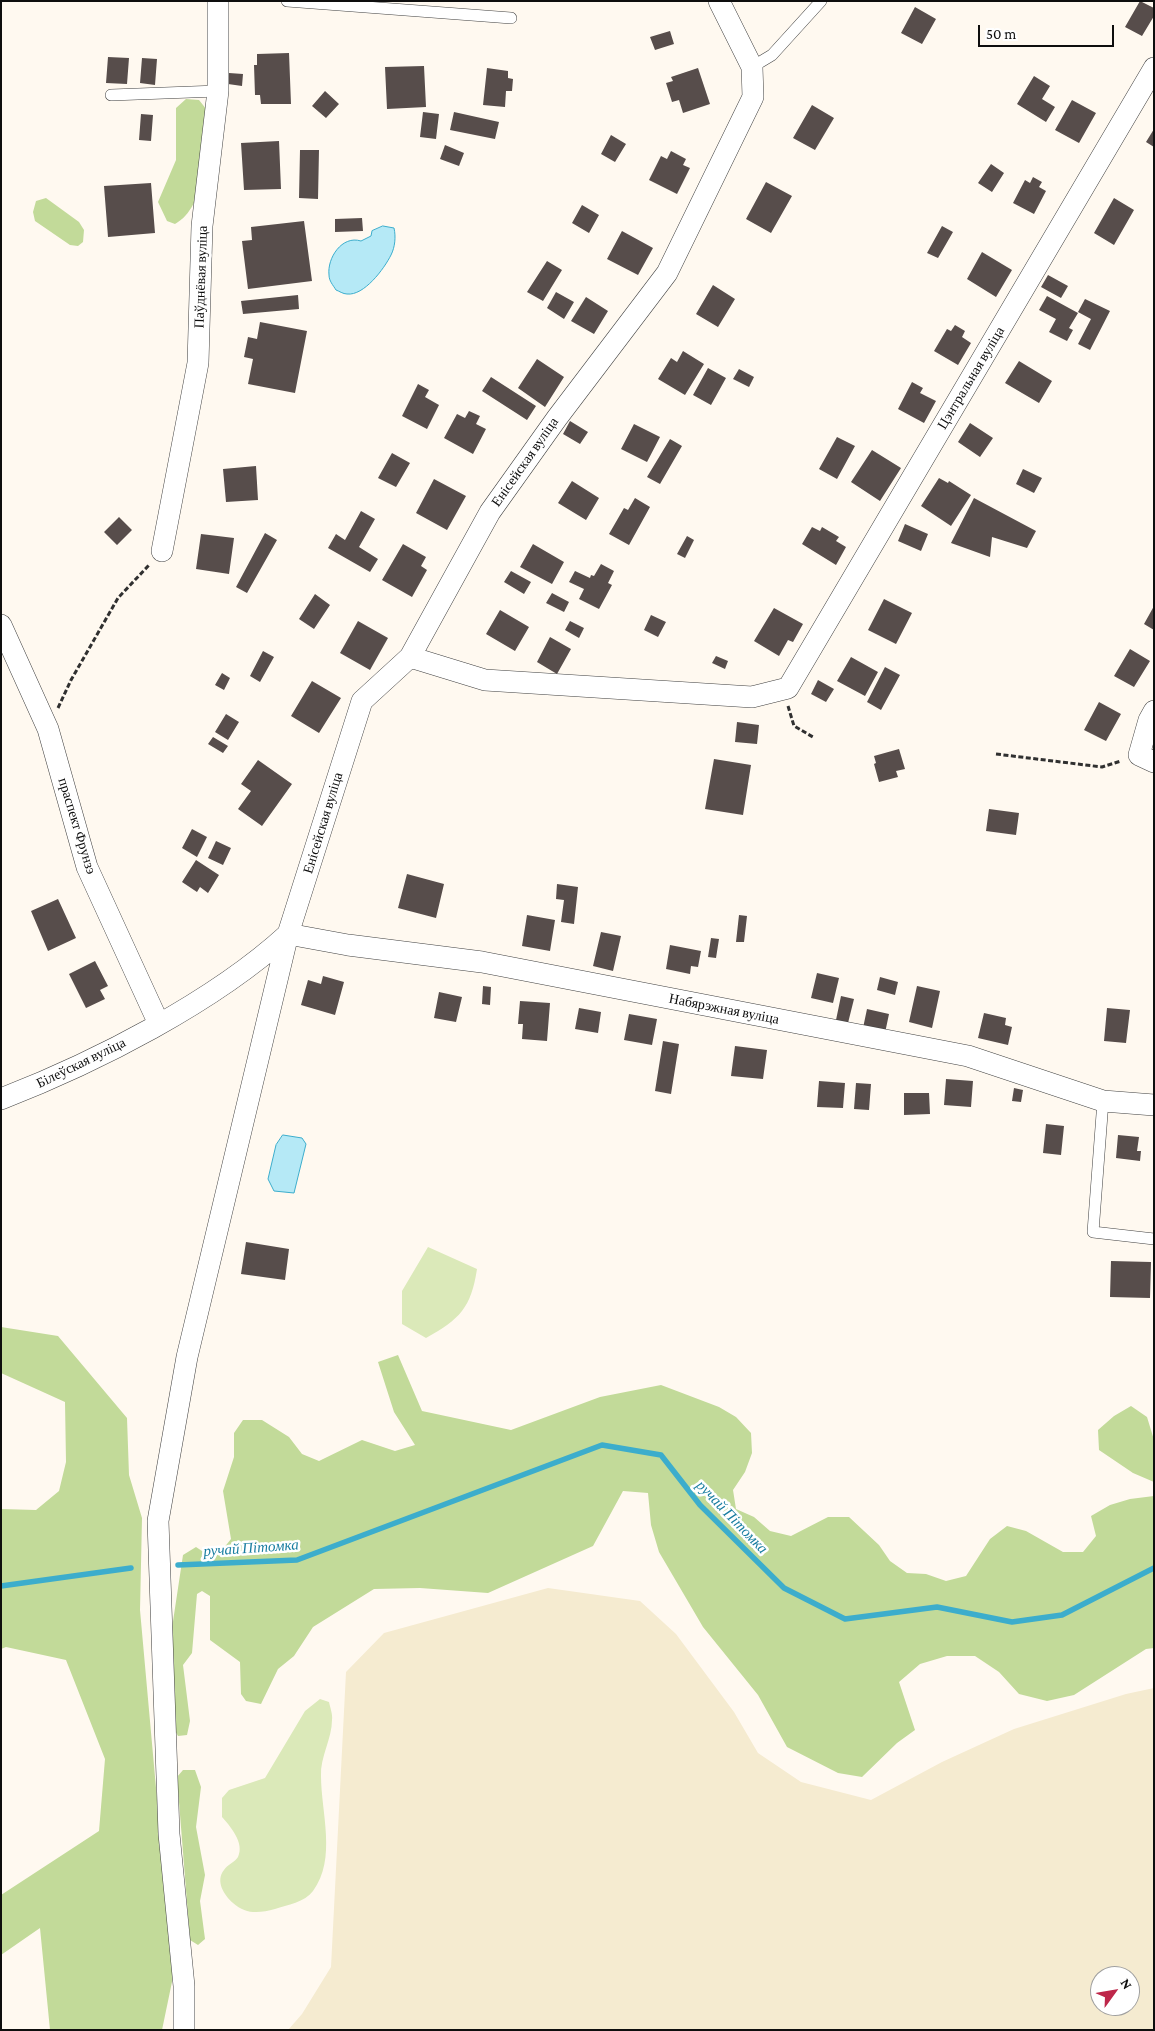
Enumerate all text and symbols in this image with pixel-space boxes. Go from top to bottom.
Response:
scale bar [980,15,1116,47]
text: 50 m [986,26,1016,42]
street label: Паўднёвая вуліца [191,225,211,329]
street label: Цэнтральная вуліца [934,324,1008,432]
street label: Енісейская вуліца [488,414,562,510]
street label: Енісейская вуліца [300,770,346,876]
street label: праспект Фрунзэ [54,776,100,876]
street label: Набярэжная вуліца [667,990,781,1028]
street label: Білеўская вуліца [34,1034,128,1092]
water label: ручай Пітомка [692,1476,772,1558]
water label: ручай Пітомка [203,1536,299,1560]
north arrow [1090,1966,1140,2016]
text: N [1118,1975,1136,1992]

